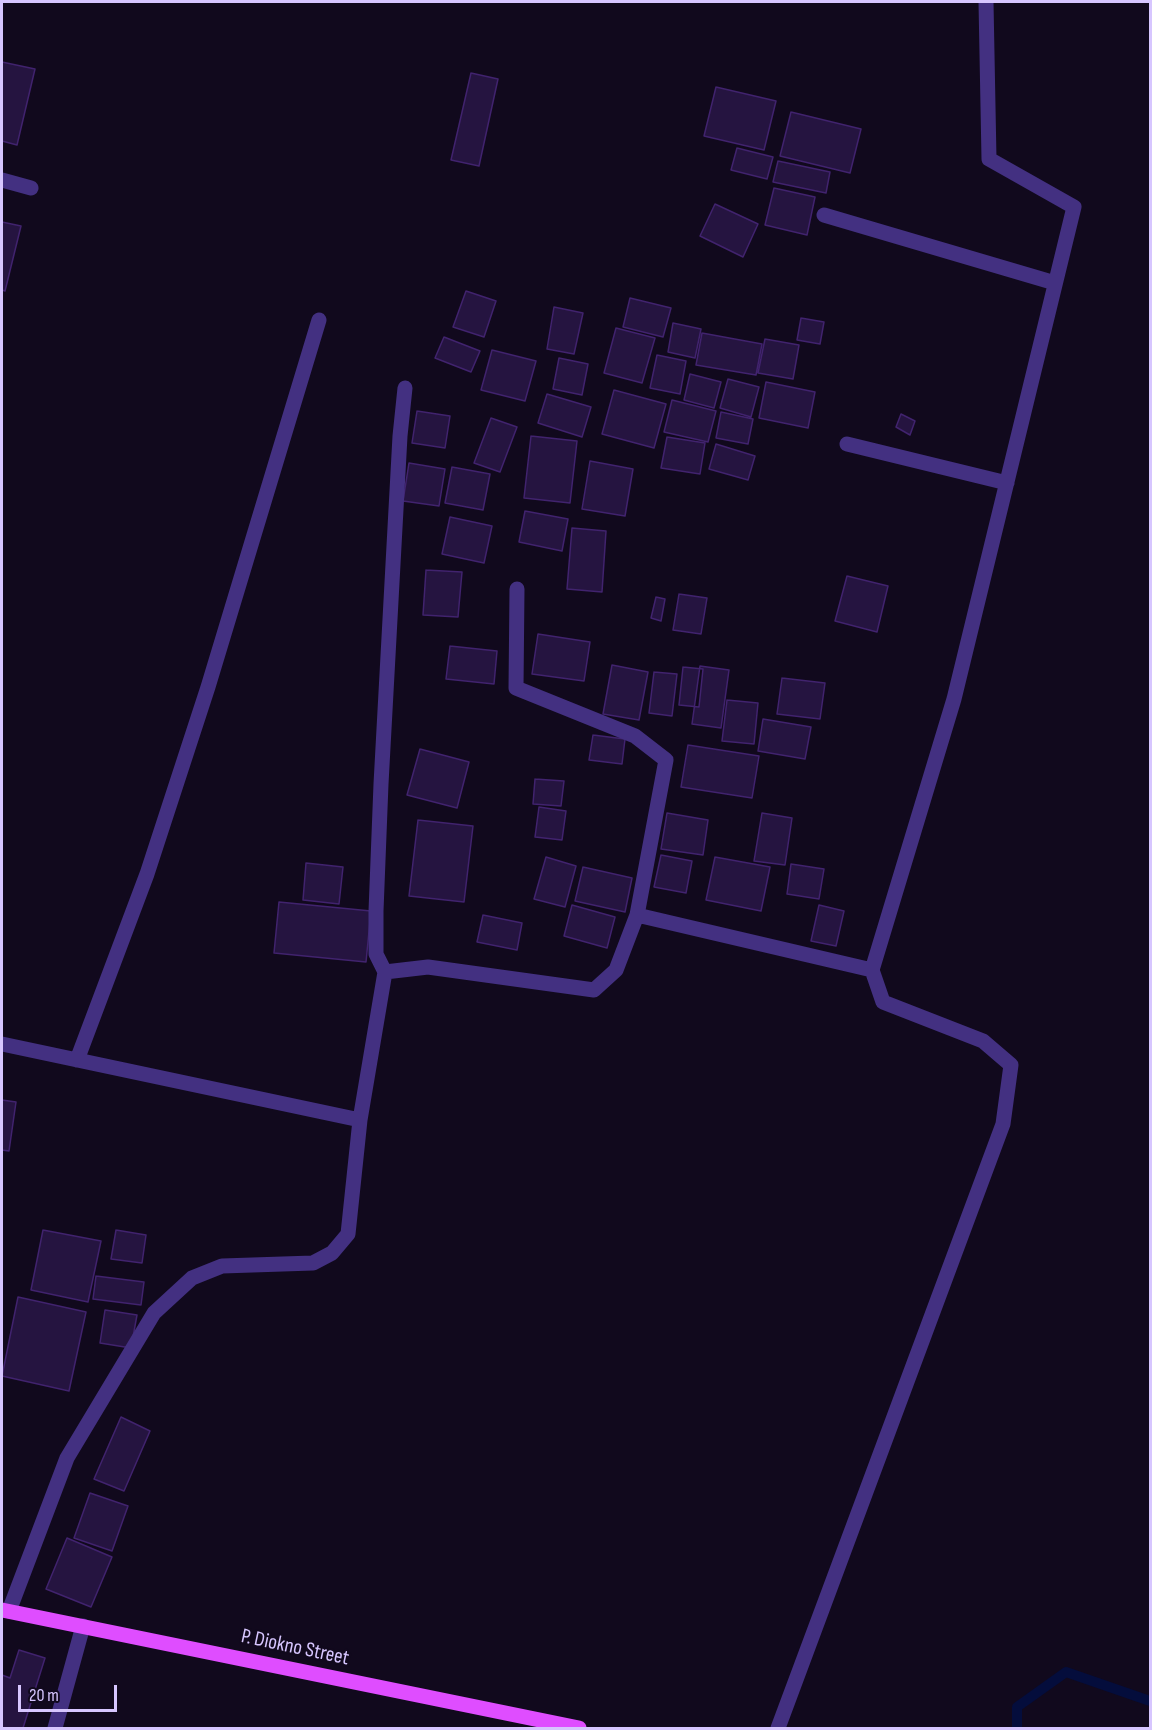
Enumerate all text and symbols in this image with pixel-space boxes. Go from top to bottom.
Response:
street label: P. Diokno Street [239,1624,351,1672]
scale bar [21,1673,120,1711]
text: 20 m [29,1685,59,1706]

